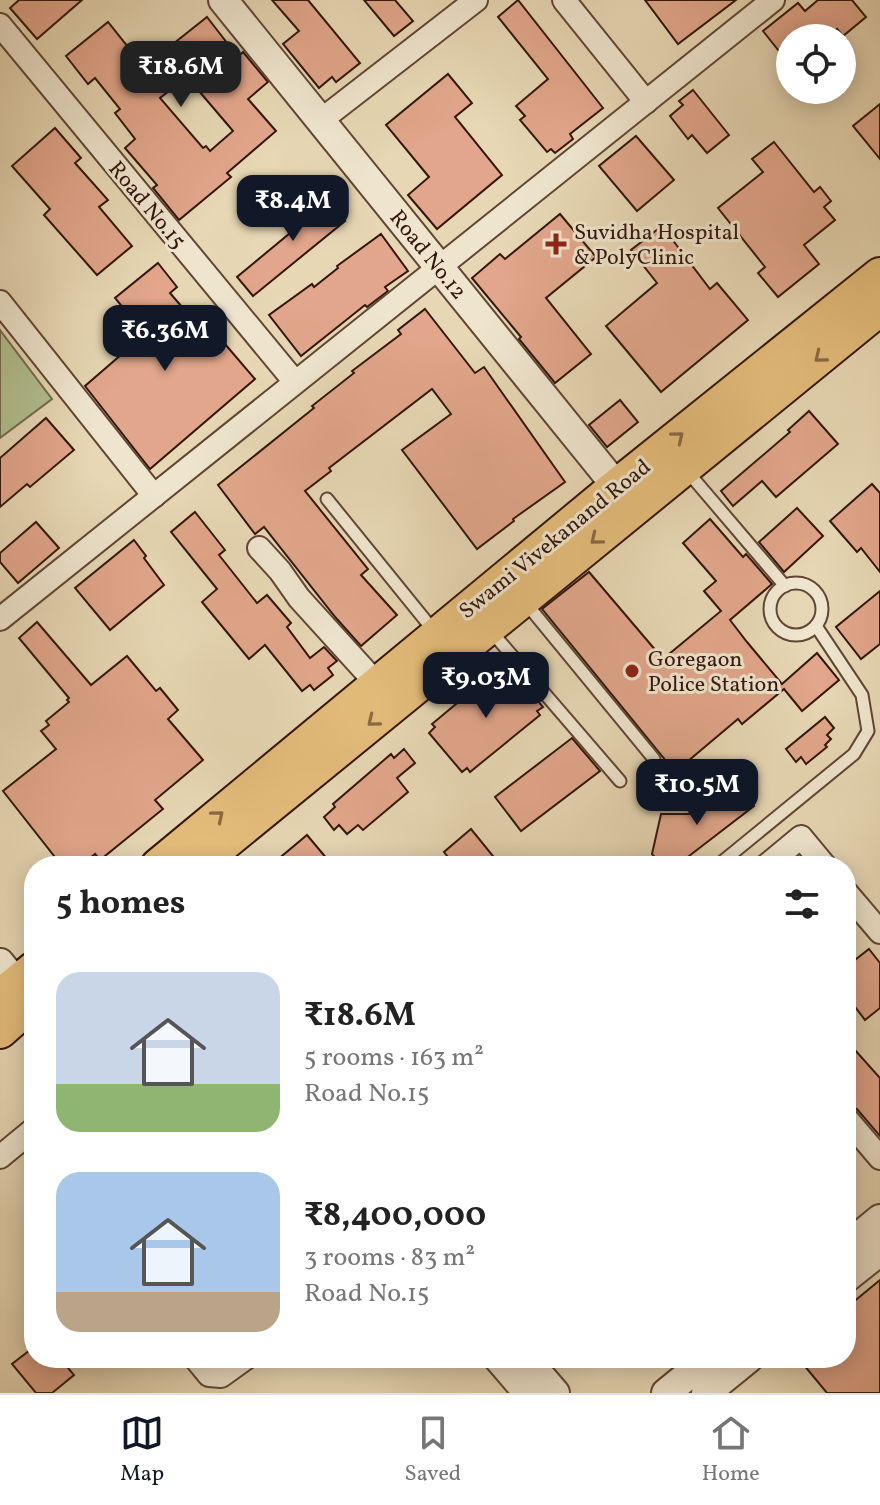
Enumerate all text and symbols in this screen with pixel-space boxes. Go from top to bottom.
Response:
map controls [776,24,856,104]
button: locate [776,24,856,104]
pin: ₹18.6M [116,41,246,109]
text: ₹18.6M [138,49,224,85]
street label: Road No.15 [100,155,192,256]
pin: ₹8.4M [237,175,349,243]
text: ₹8.4M [255,183,331,219]
street label: Road No.12 [381,204,473,307]
place label: Suvidha Hospital & PolyClinic [574,218,739,274]
marker: Suvidha Hospital & PolyClinic [545,233,567,255]
pin: ₹6.36M [100,305,230,373]
text: ₹6.36M [121,313,209,349]
one-way arrow [814,347,829,362]
one-way arrow [668,432,683,447]
street label: Swami Vivekanand Road [453,453,658,627]
one-way arrow [591,530,606,544]
place label: Goregaon Police Station [648,645,779,701]
pin: ₹9.03M [421,652,551,720]
text: ₹9.03M [441,660,531,696]
marker: Goregaon Police Station [623,662,641,680]
one-way arrow [367,712,382,726]
pin: ₹10.5M [632,759,762,827]
text: ₹10.5M [654,767,740,803]
one-way arrow [208,811,223,826]
text: 5 homes [56,881,186,928]
icon: filters [780,882,824,926]
text: ₹18.6M [304,993,416,1040]
icon: home [120,1004,216,1100]
text: 5 rooms · 163 m² [304,1040,484,1076]
text: Road No.15 [304,1076,430,1112]
text: ₹8,400,000 [304,1193,486,1240]
icon: home [120,1204,216,1300]
text: 3 rooms · 83 m² [304,1240,475,1276]
text: Road No.15 [304,1276,430,1312]
tab: Map [120,1411,164,1490]
tab: Saved [405,1411,461,1490]
tab: Home [702,1411,760,1490]

